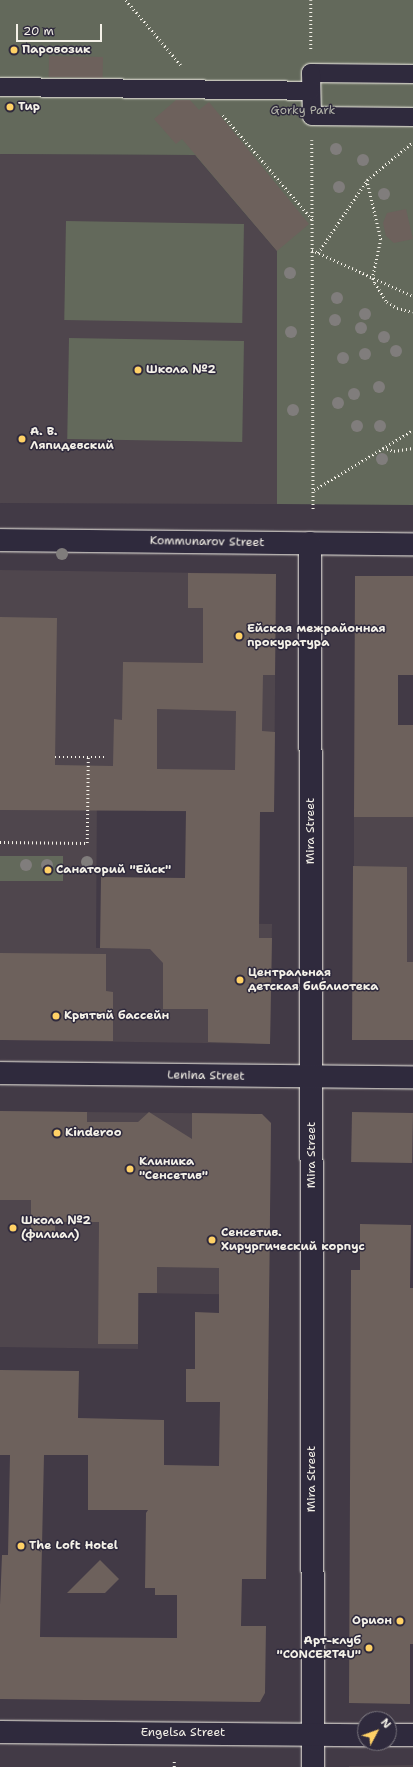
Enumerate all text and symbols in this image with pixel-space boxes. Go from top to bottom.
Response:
scale bar [18,16,104,42]
text: 20 m [23,23,54,39]
place label: Паровозик [22,43,91,57]
marker: Паровозик [9,45,19,55]
place label: Тир [18,100,40,114]
marker: Тир [5,102,15,112]
park label: Gorky Park [271,104,335,118]
place label: Школа №2 [146,363,216,377]
marker: Школа №2 [133,365,143,375]
place label: А. В. Ляпидевский [30,425,114,453]
marker: А. В. Ляпидевский [17,434,27,444]
street label: Kommunarov Street [150,534,264,550]
place label: Ейская межрайонная прокуратура [247,622,386,650]
marker: Ейская межрайонная прокуратура [234,631,244,641]
street label: Mira Street [304,798,318,864]
place label: Санаторий "Ейск" [56,863,171,877]
marker: Санаторий "Ейск" [43,865,53,875]
place label: Центральная детская библиотека [248,966,379,994]
marker: Центральная детская библиотека [235,975,245,985]
place label: Крытый бассейн [64,1009,169,1023]
marker: Крытый бассейн [51,1011,61,1021]
street label: Lenina Street [167,1068,245,1084]
street label: Mira Street [305,1122,319,1188]
place label: Kinderoo [65,1126,121,1140]
marker: Kinderoo [52,1128,62,1138]
place label: Клиника "Сенсетив" [139,1155,208,1183]
marker: Клиника "Сенсетив" [124,1163,136,1175]
place label: Школа №2 (филиал) [21,1214,91,1242]
marker: Школа №2 (филиал) [8,1223,18,1233]
place label: Сенсетив. Хирургический корпус [221,1226,365,1254]
marker: Сенсетив. Хирургический корпус [206,1234,218,1246]
street label: Mira Street [305,1446,319,1512]
place label: The Loft Hotel [29,1539,118,1553]
marker: The Loft Hotel [16,1541,26,1551]
place label: Орион [352,1614,392,1628]
marker: Орион [395,1616,405,1626]
place label: Арт-клуб "CONCERT4U" [277,1634,361,1662]
marker: Арт-клуб "CONCERT4U" [364,1643,374,1653]
north arrow [357,1711,397,1751]
text: N [377,1715,394,1732]
street label: Engelsa Street [141,1726,225,1740]

